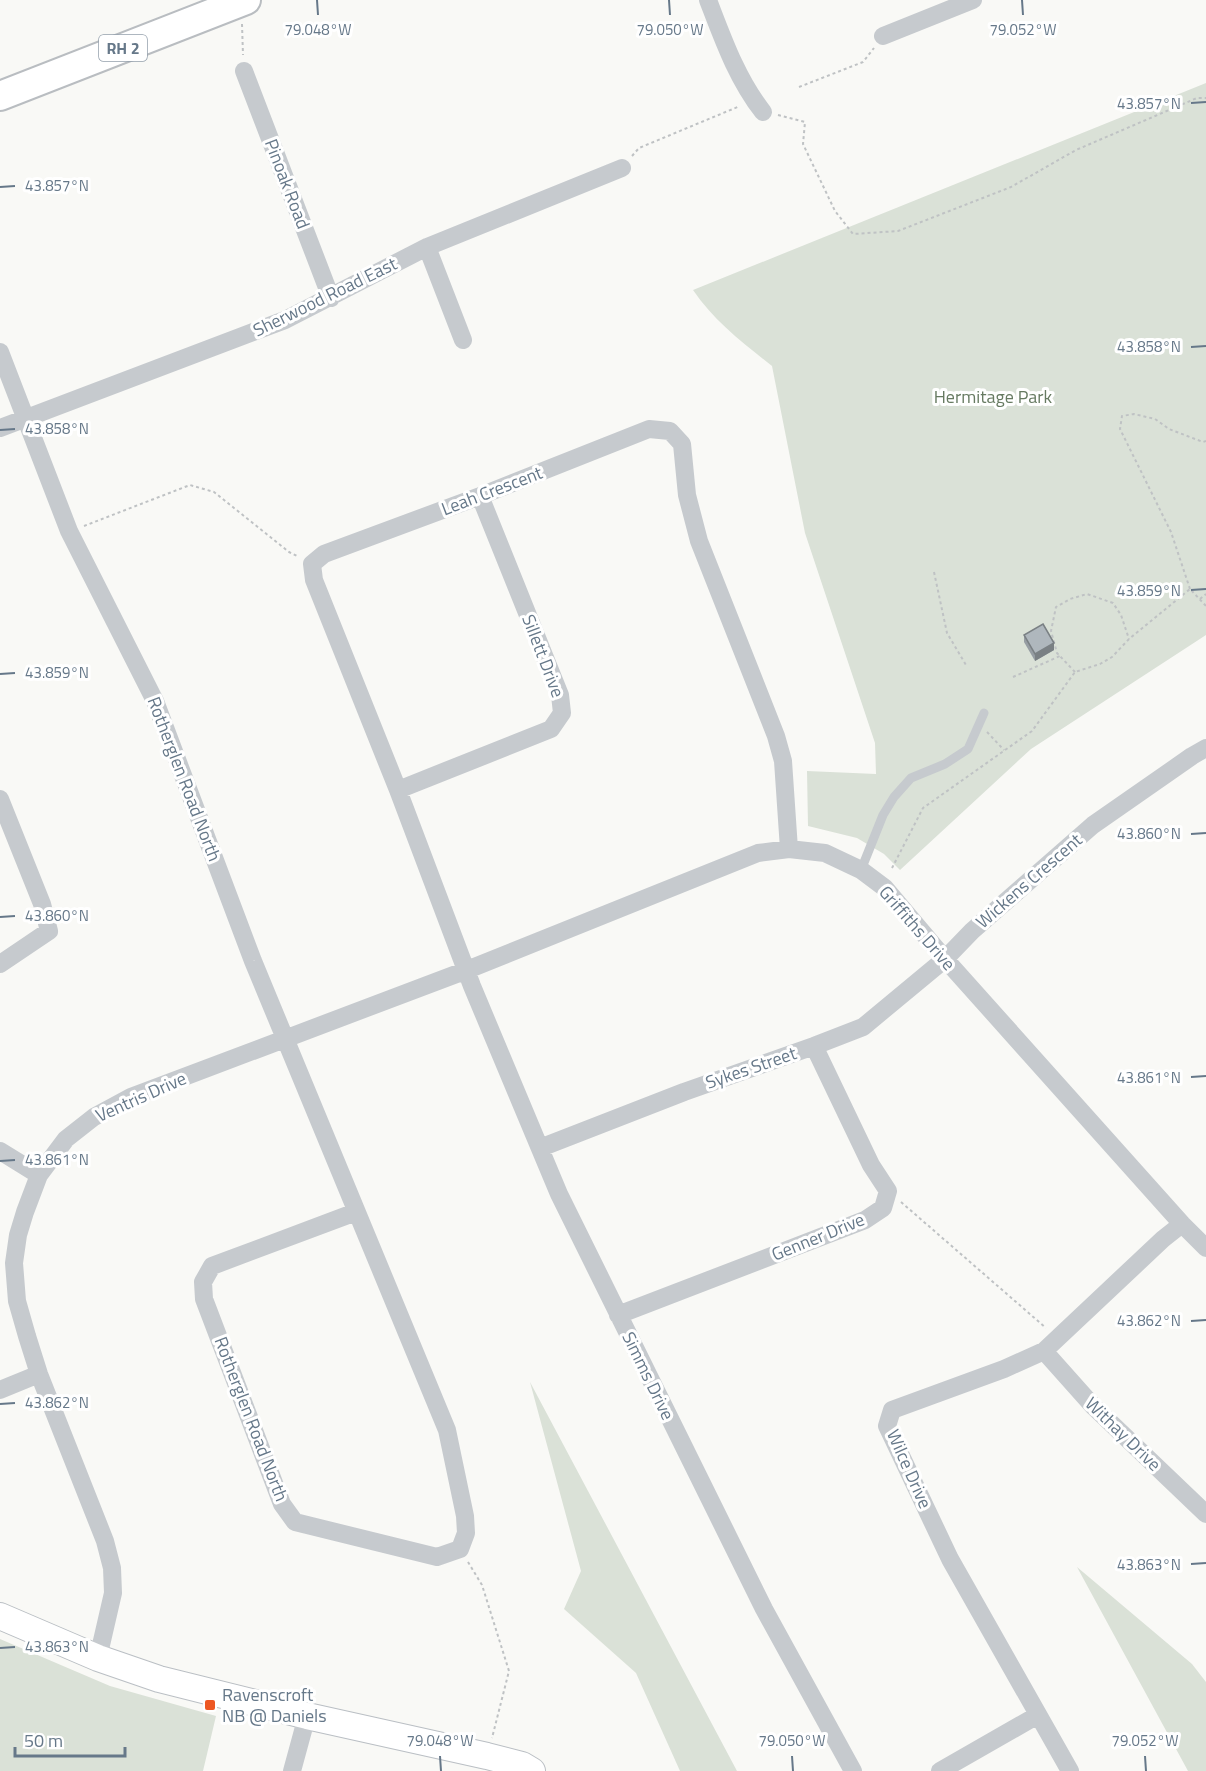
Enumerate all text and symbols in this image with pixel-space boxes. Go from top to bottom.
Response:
text: 79.048°W [285,18,351,41]
text: 79.050°W [637,18,703,41]
text: 79.052°W [990,18,1056,41]
road number: RH 2 [99,35,147,61]
text: 43.857°N [1117,92,1181,115]
street label: Pinoak Road [258,135,317,233]
text: 43.857°N [25,174,89,197]
street label: Sherwood Road East [248,250,402,343]
text: 43.858°N [1117,335,1181,358]
park label: Hermitage Park [934,383,1053,410]
text: 43.858°N [25,417,89,440]
street label: Leah Crescent [437,459,547,522]
text: 43.859°N [1117,579,1181,602]
street label: Sillett Drive [515,610,572,701]
text: 43.859°N [25,661,89,684]
street label: Rotherglen Road North [141,693,228,865]
text: 43.860°N [1117,822,1181,845]
street label: Wickens Crescent [970,826,1088,935]
street label: Griffiths Drive [873,879,962,976]
text: 43.860°N [25,904,89,927]
street label: Sykes Street [702,1039,801,1096]
street label: Ventris Drive [91,1065,191,1129]
text: 43.861°N [1117,1066,1181,1089]
text: 43.861°N [25,1148,89,1171]
street label: Genner Drive [767,1206,868,1267]
text: 43.862°N [1117,1309,1181,1332]
street label: Simms Drive [615,1327,682,1425]
street label: Rotherglen Road North [208,1333,295,1505]
street label: Withay Drive [1079,1390,1168,1477]
text: 43.862°N [25,1391,89,1414]
street label: Wilce Drive [880,1425,939,1513]
text: 43.863°N [1117,1553,1181,1576]
text: 43.863°N [25,1635,89,1658]
place label: Ravenscroft NB @ Daniels [222,1681,327,1729]
marker: Ravenscroft NB @ Daniels [203,1698,217,1712]
scale bar [15,1720,124,1758]
text: 50 m [24,1727,63,1754]
text: 79.048°W [407,1729,473,1752]
text: 79.050°W [759,1729,825,1752]
text: 79.052°W [1112,1729,1178,1752]

